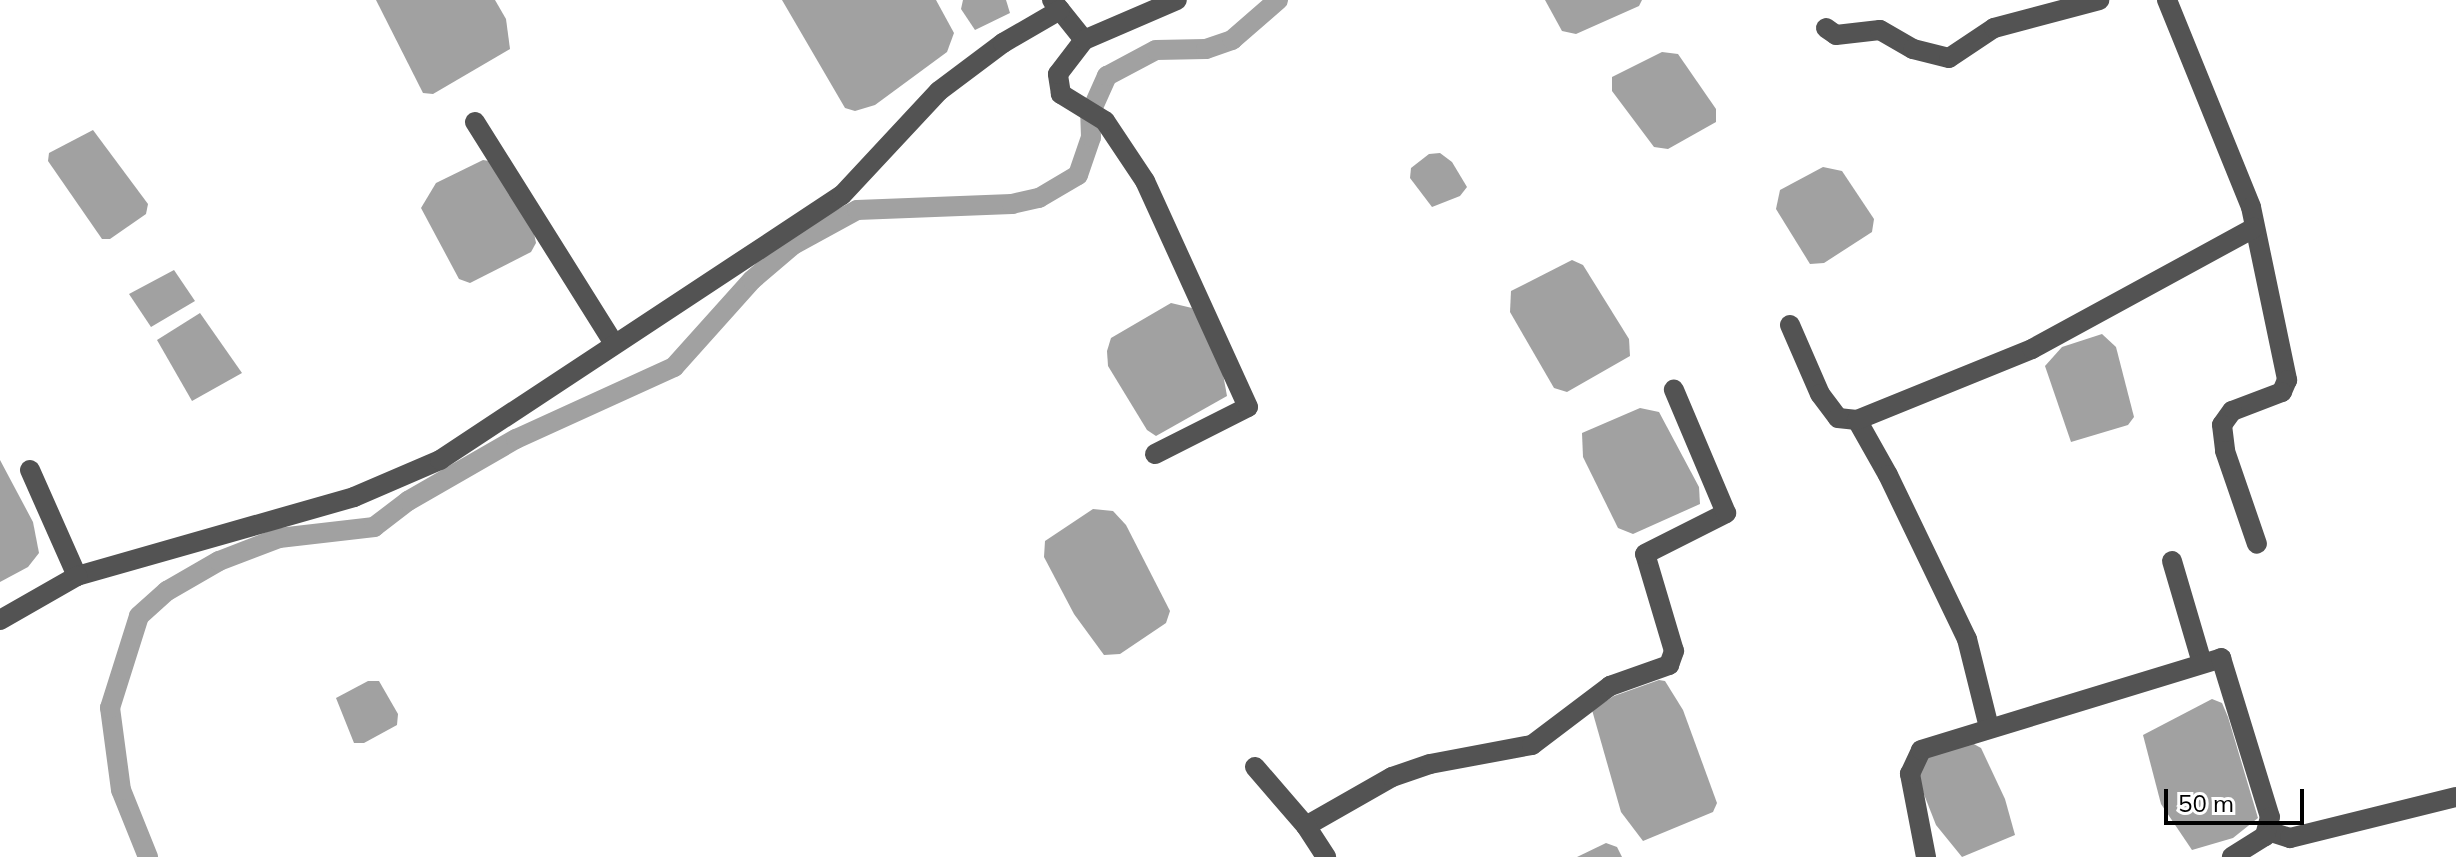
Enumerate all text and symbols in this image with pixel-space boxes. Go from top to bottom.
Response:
scale bar [2168,773,2308,823]
text: 50 m [2178,788,2234,818]

